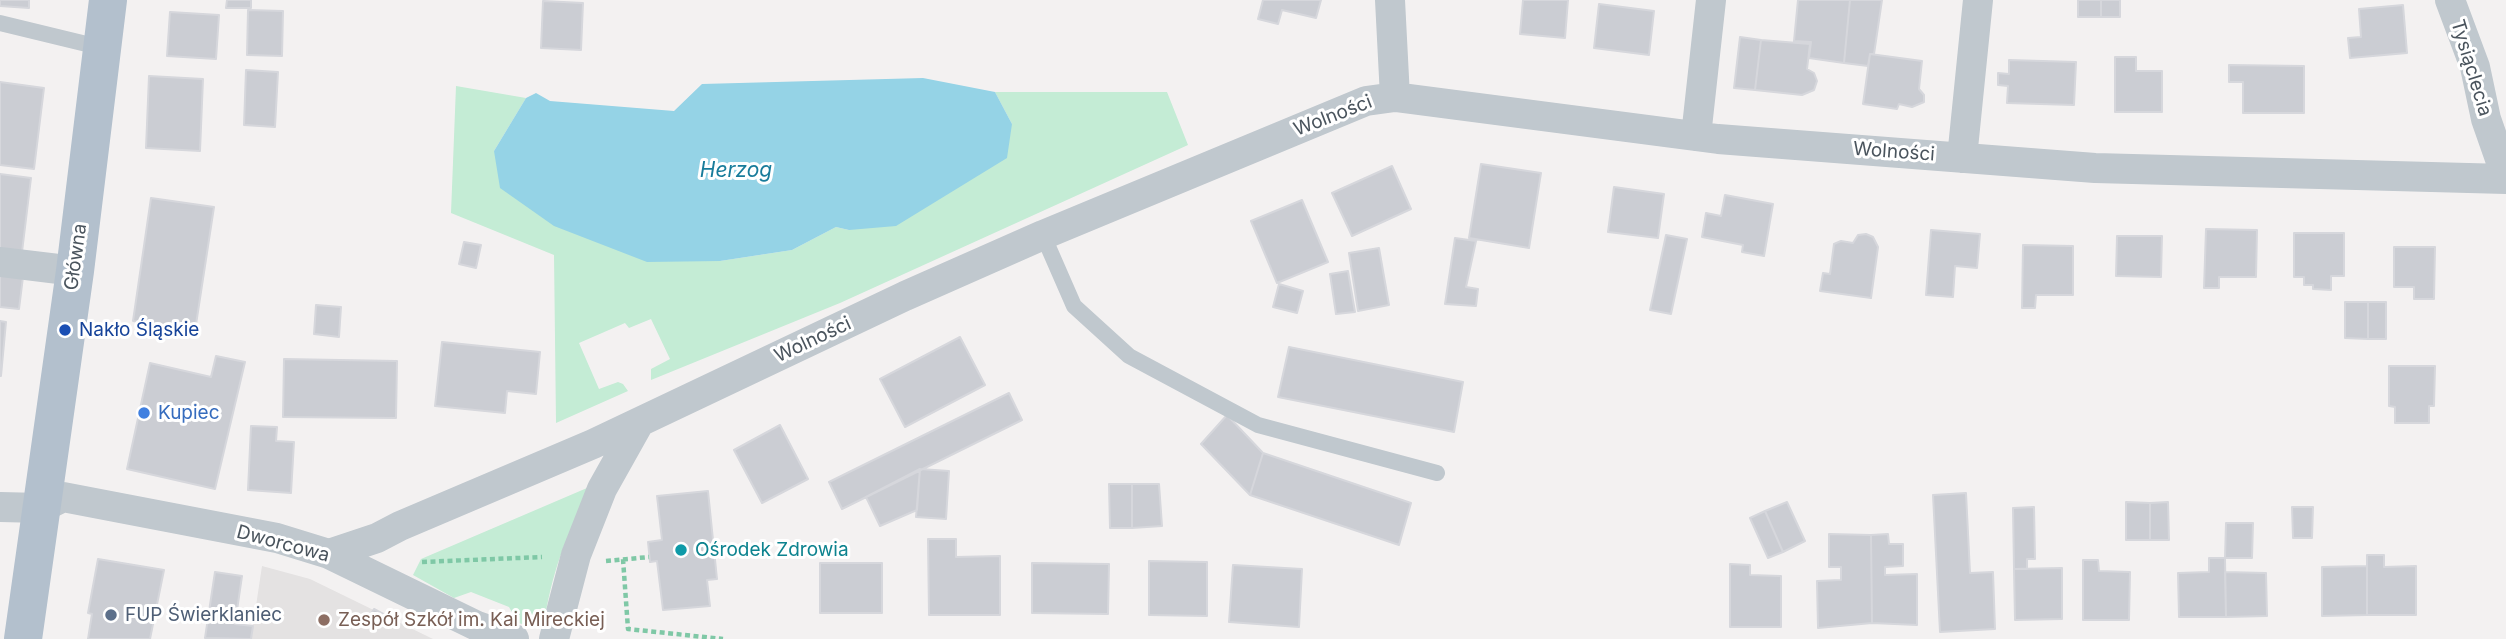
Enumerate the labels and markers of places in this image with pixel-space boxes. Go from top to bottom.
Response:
place label: Nakło Śląskie [79,319,199,341]
marker: Nakło Śląskie [57,322,73,338]
place label: Kupiec [158,402,220,424]
marker: Kupiec [136,405,152,421]
place label: Ośrodek Zdrowia [695,539,849,561]
marker: Ośrodek Zdrowia [673,542,689,558]
place label: FUP Świerklaniec [125,604,282,626]
marker: FUP Świerklaniec [103,607,119,623]
place label: Zespół Szkół im. Kai Mireckiej [338,609,605,631]
marker: Zespół Szkół im. Kai Mireckiej [316,612,332,628]

